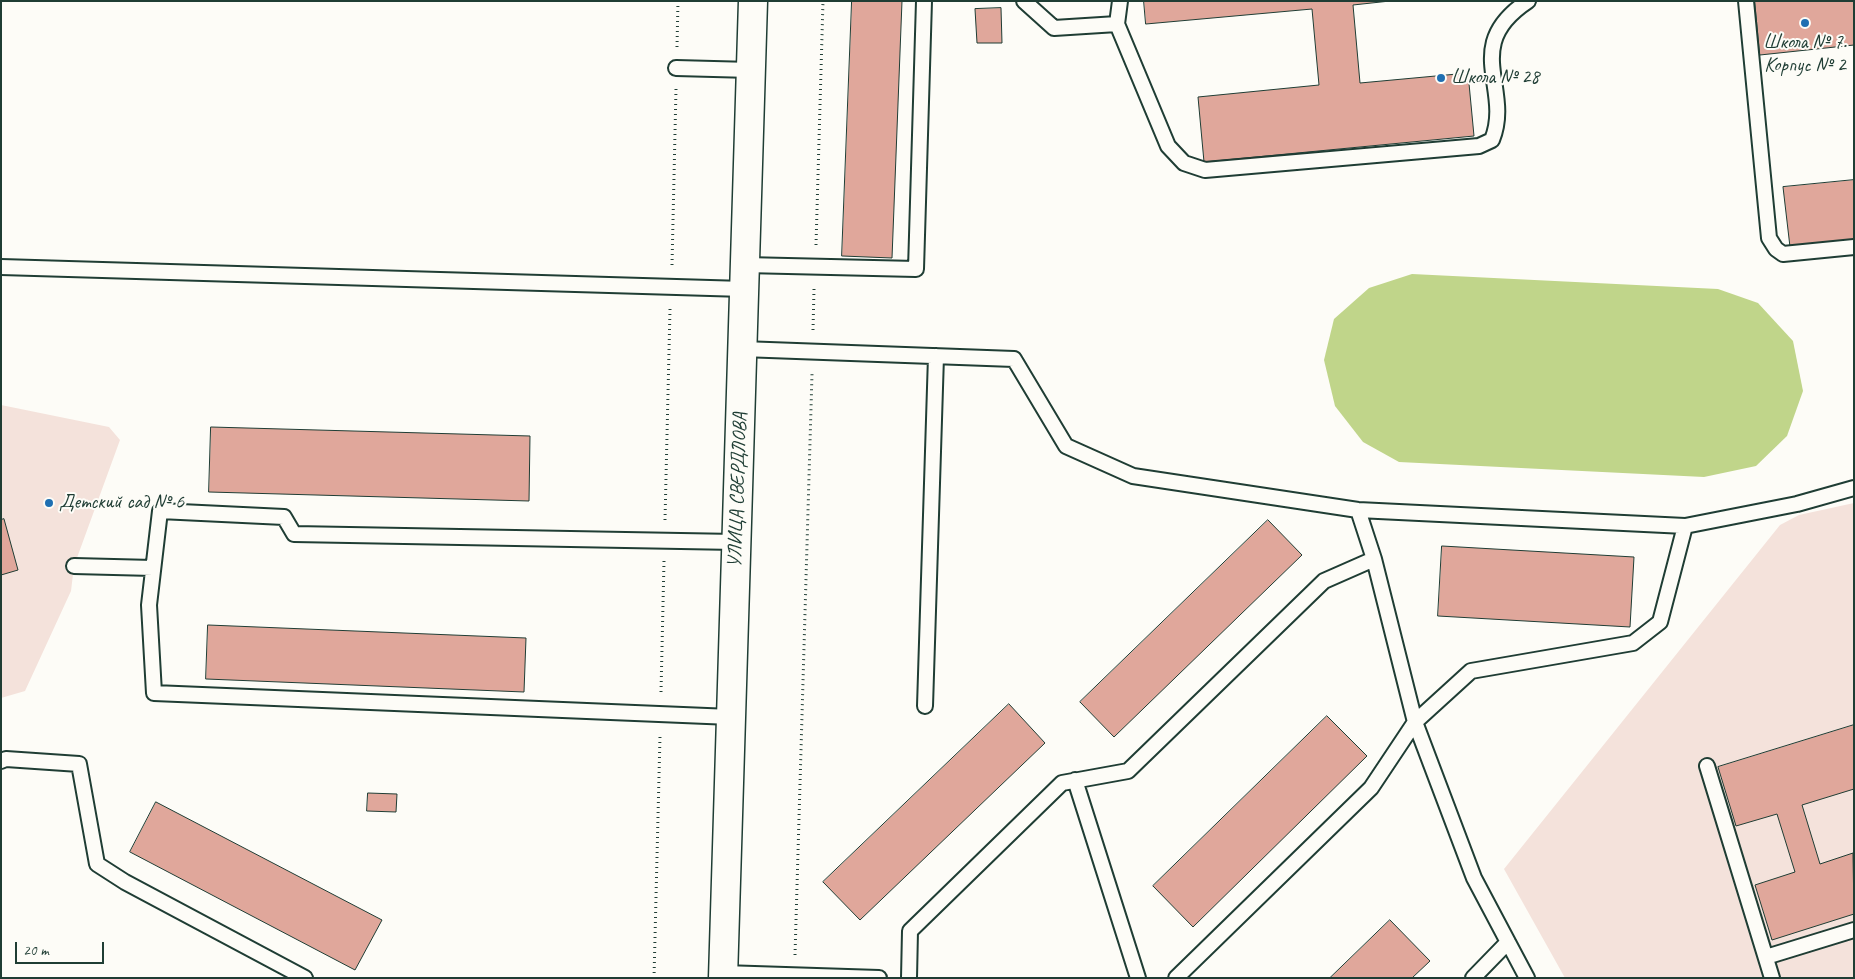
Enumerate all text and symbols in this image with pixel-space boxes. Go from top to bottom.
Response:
marker: Школа № 7. Корпус № 2 [1799,17,1811,29]
place label: Школа № 7. Корпус № 2 [1763,31,1847,78]
place label: Школа № 28 [1451,66,1539,90]
marker: Школа № 28 [1435,72,1447,84]
street label: УЛИЦА СВЕРДЛОВА [723,412,753,568]
place label: Детский сад № 6 [59,491,184,515]
marker: Детский сад № 6 [43,497,55,509]
scale bar [18,932,106,964]
text: 20 m [23,941,49,960]

